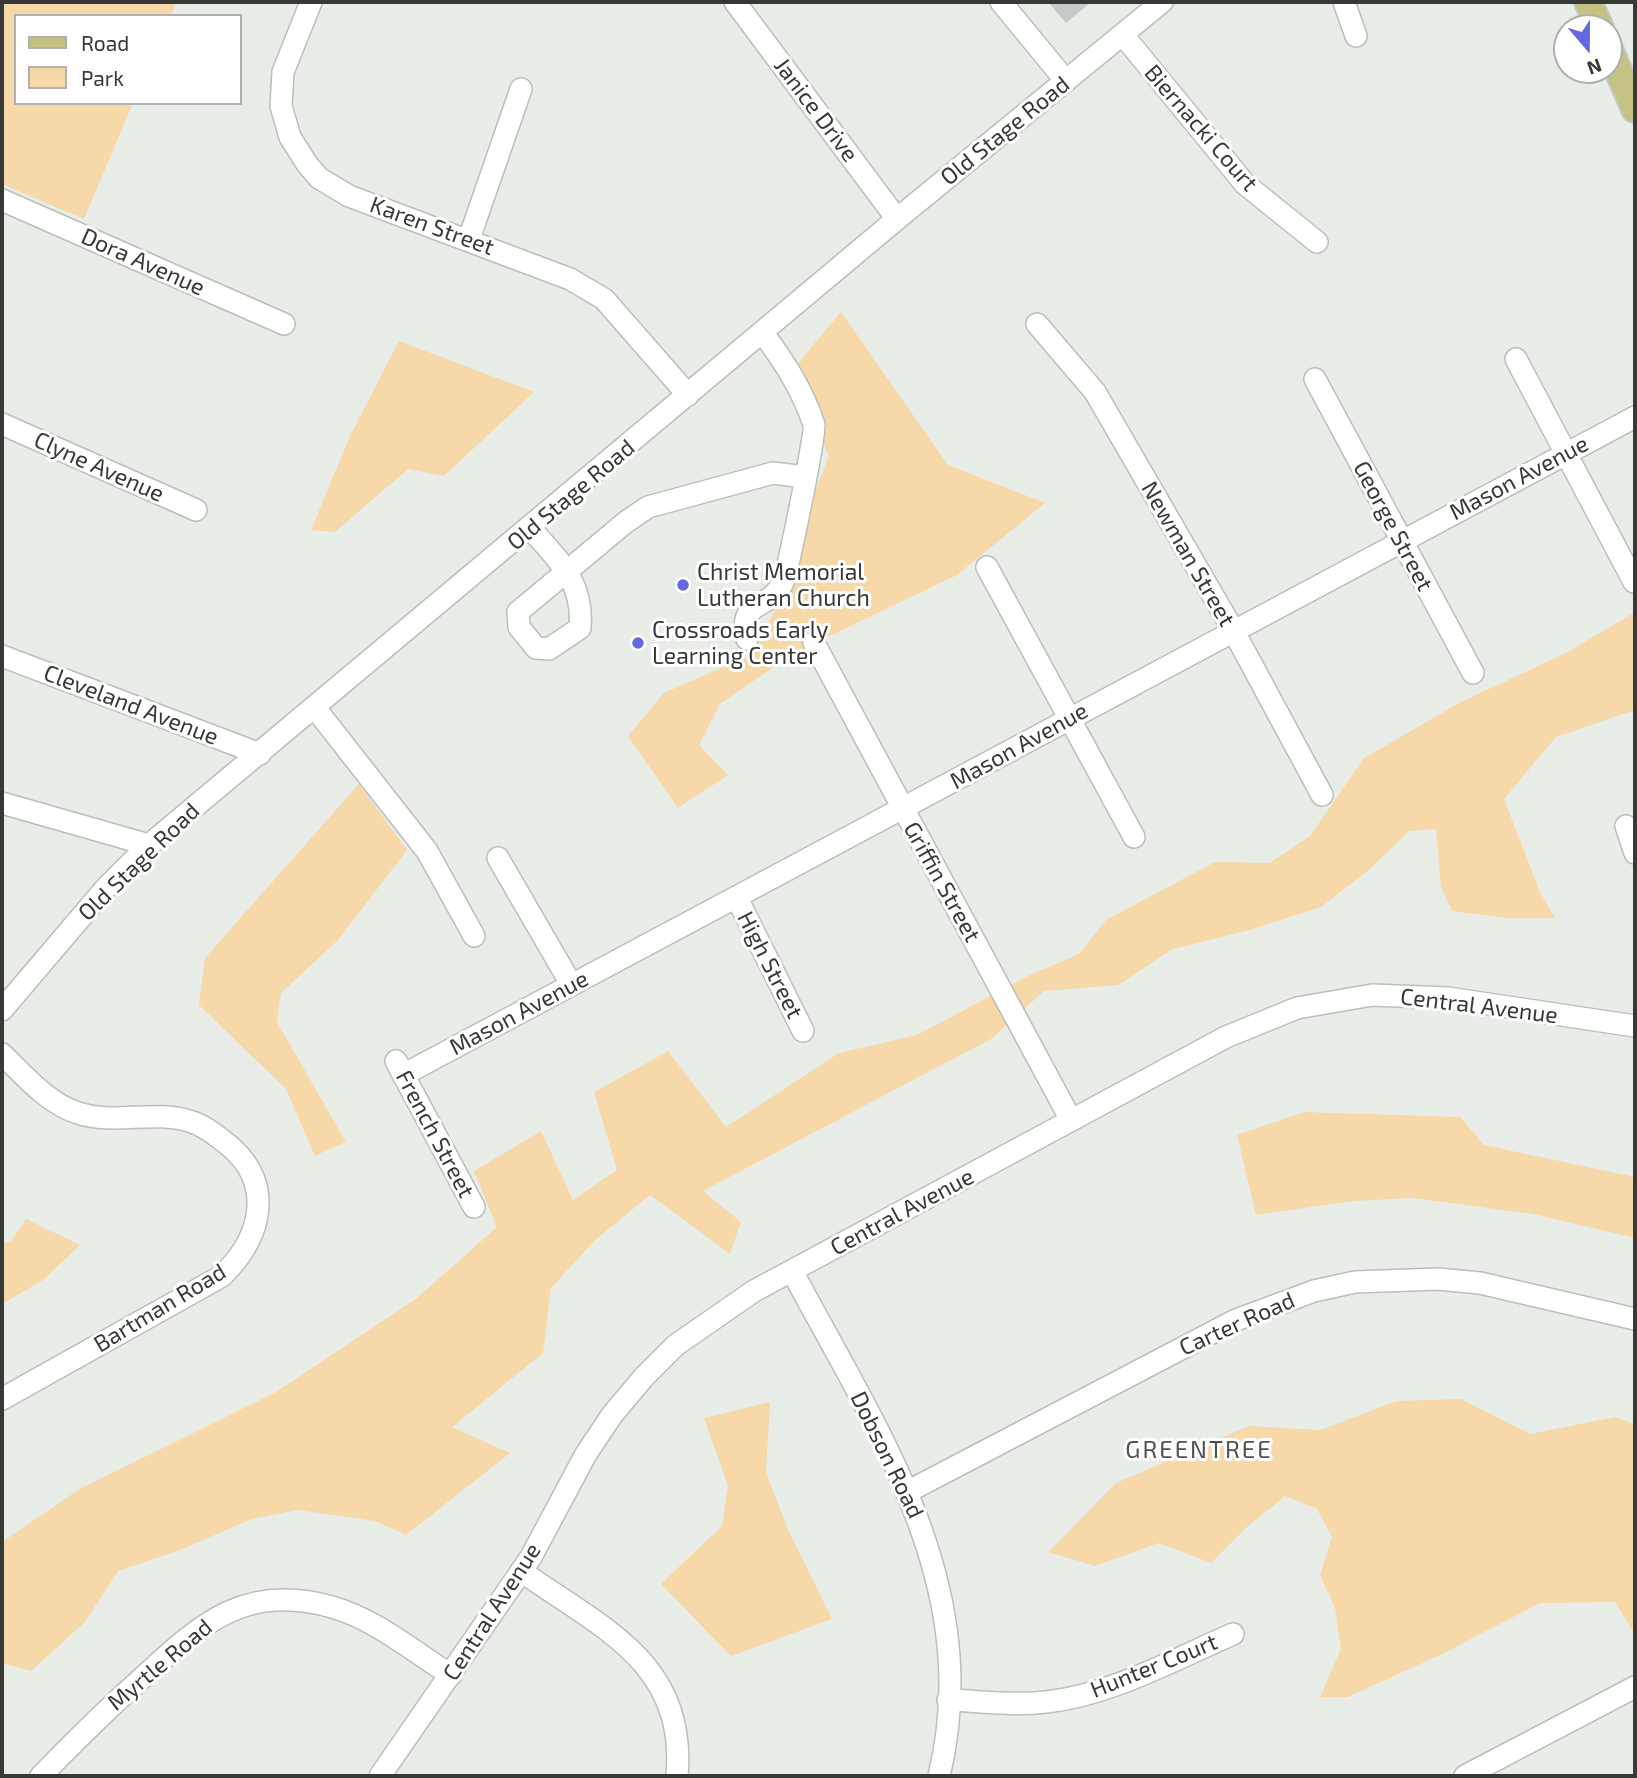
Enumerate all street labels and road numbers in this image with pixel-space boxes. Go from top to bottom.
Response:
street label: Janice Drive [768,53,864,167]
street label: Biernacki Court [1139,59,1263,197]
street label: Old Stage Road [935,71,1075,191]
street label: Karen Street [366,191,498,261]
street label: Dora Avenue [77,222,209,302]
street label: Clyne Avenue [30,426,168,508]
street label: Mason Avenue [1445,430,1593,526]
street label: Old Stage Road [502,434,640,556]
street label: George Street [1347,456,1439,596]
street label: Newman Street [1135,477,1241,631]
street label: Cleveland Avenue [40,659,222,751]
street label: Mason Avenue [945,697,1093,795]
street label: Old Stage Road [73,797,205,927]
street label: Griffin Street [898,817,986,947]
street label: High Street [731,907,809,1023]
street label: Mason Avenue [445,965,593,1061]
street label: Central Avenue [1399,983,1559,1029]
street label: French Street [390,1066,480,1202]
street label: Central Avenue [826,1163,978,1261]
street label: Bartman Road [89,1258,231,1358]
street label: Carter Road [1175,1286,1299,1362]
street label: Dobson Road [844,1387,930,1523]
street label: Central Avenue [437,1538,547,1686]
street label: Myrtle Road [102,1613,218,1717]
street label: Hunter Court [1086,1628,1222,1704]

